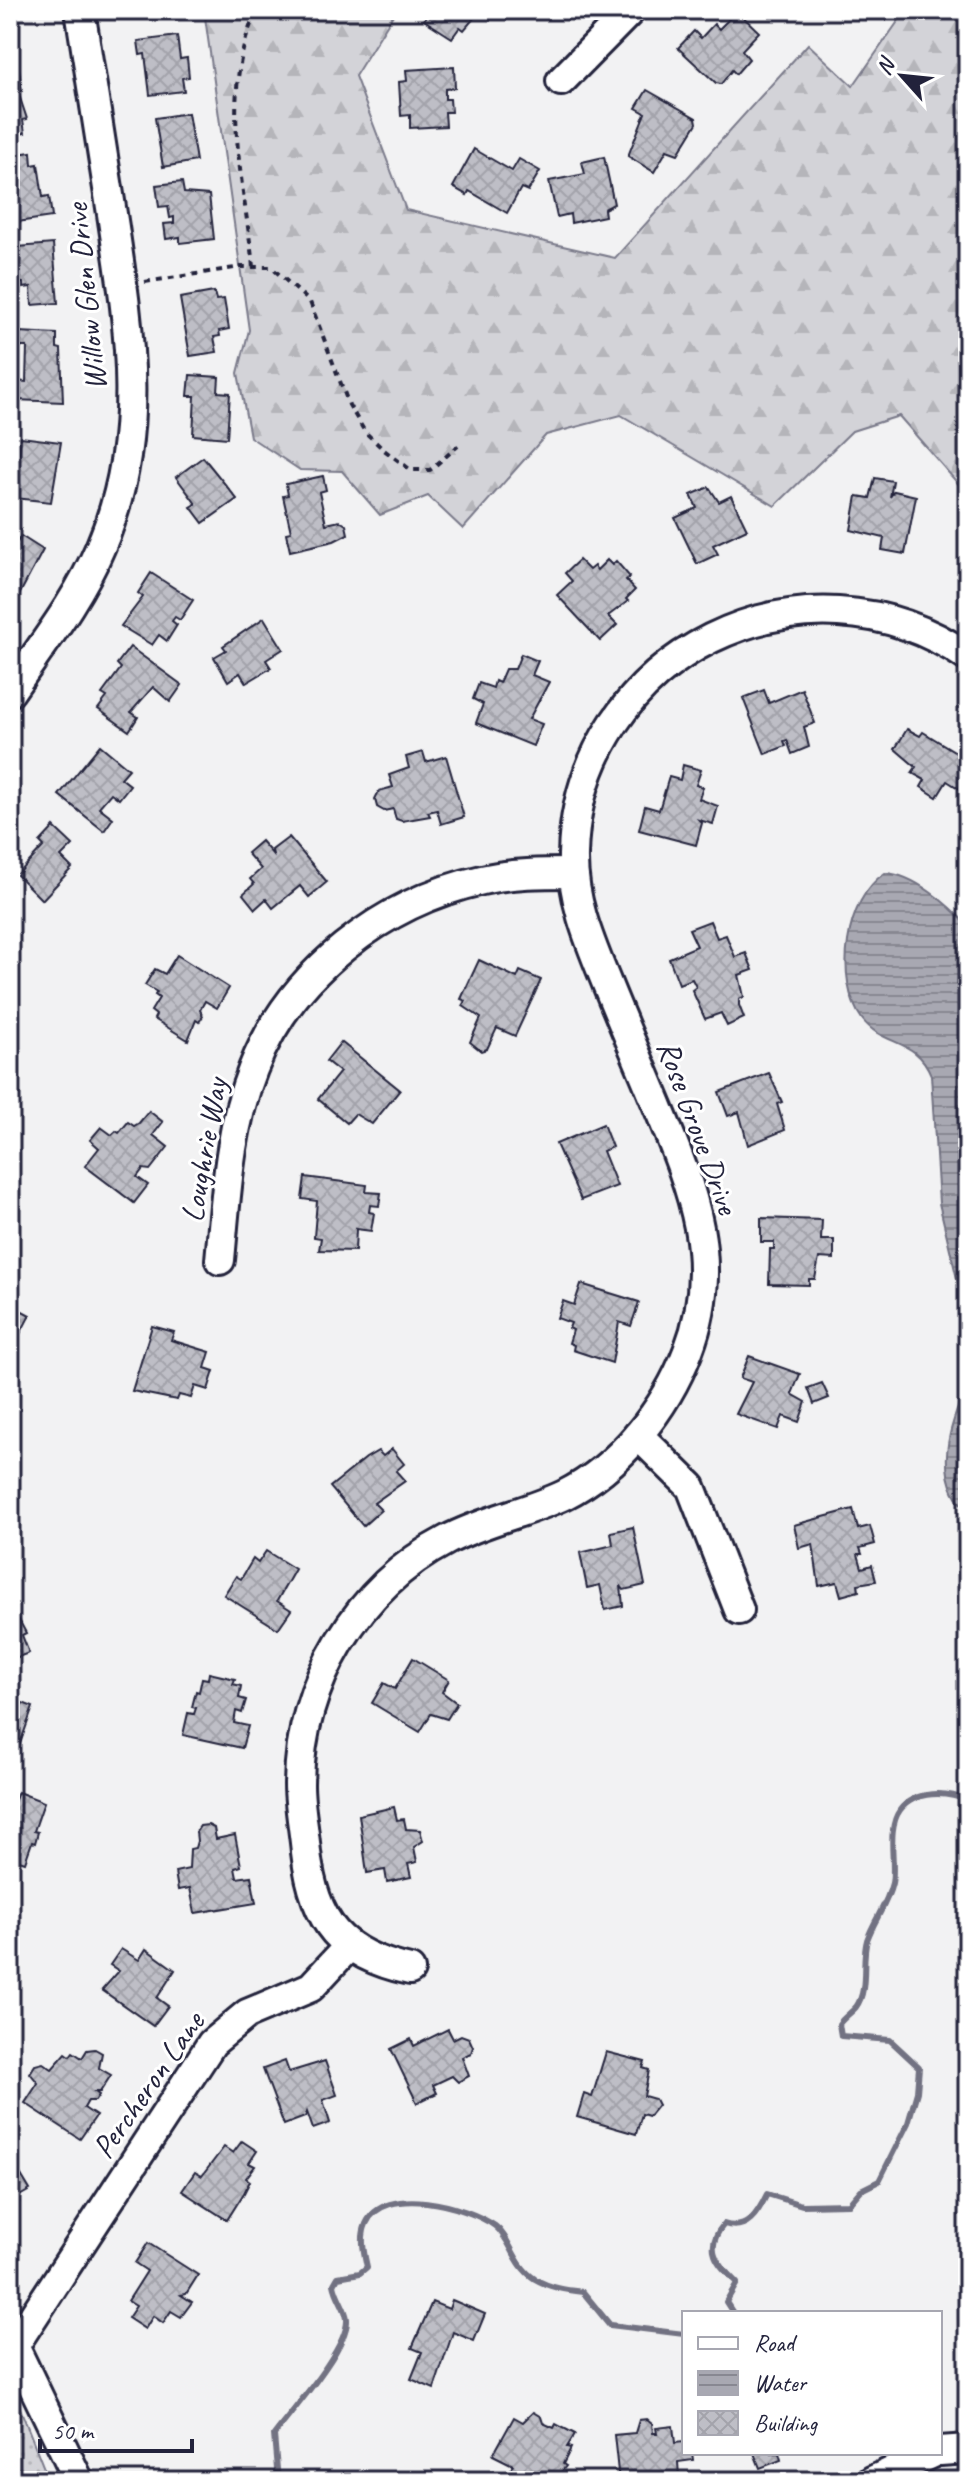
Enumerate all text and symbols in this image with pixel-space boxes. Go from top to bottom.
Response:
north arrow [862,36,942,116]
text: N [870,52,902,80]
street label: Willow Glen Drive [56,199,116,392]
street label: Rose Grove Drive [648,1035,749,1222]
street label: Loughrie Way [171,1072,237,1225]
street label: Percheron Lane [83,2002,215,2166]
legend [682,2311,942,2455]
text: Road [754,2328,798,2358]
text: Water [754,2368,809,2398]
scale bar [40,2403,192,2453]
text: Building [754,2408,819,2438]
text: 50 m [52,2416,95,2446]

